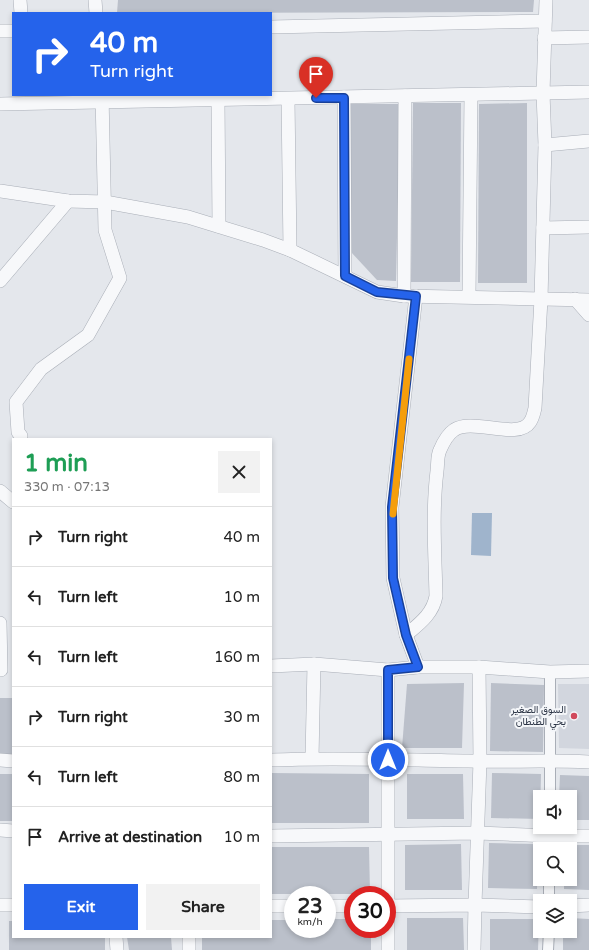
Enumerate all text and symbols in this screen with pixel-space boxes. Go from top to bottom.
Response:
text: 40 m [90,26,158,60]
icon: right [24,28,76,80]
pin [299,57,333,98]
text: Turn right [90,60,174,82]
icon: arrive [305,63,327,85]
text: 1 min [24,449,88,478]
button: close [218,451,260,493]
text: 330 m · 07:13 [24,479,110,495]
icon: right [24,526,46,548]
text: Turn right [58,528,128,546]
text: 40 m [223,528,260,546]
icon: left [24,586,46,608]
text: Turn left [58,588,118,606]
text: 10 m [223,588,260,606]
icon: left [24,646,46,668]
text: Turn left [58,648,118,666]
text: 160 m [214,648,260,666]
place label: السوق الصغير بحي الطنطان [510,704,566,730]
icon: right [24,706,46,728]
text: Turn right [58,708,128,726]
text: 30 m [223,708,260,726]
marker: السوق الصغير بحي الطنطان [569,711,579,721]
position arrow [367,739,409,781]
icon: left [24,766,46,788]
text: Turn left [58,768,118,786]
text: 80 m [223,768,260,786]
map controls [533,790,577,938]
button: sound [533,790,577,834]
icon: arrive [24,826,46,848]
text: Arrive at destination [58,828,202,846]
text: 10 m [223,828,260,846]
button: search [533,842,577,886]
button: Exit [24,884,138,930]
button: Share [146,884,260,930]
speed limit sign: 30 [344,886,396,938]
button: layers [533,894,577,938]
text: 23 [297,895,323,919]
text: km/h [297,916,323,928]

